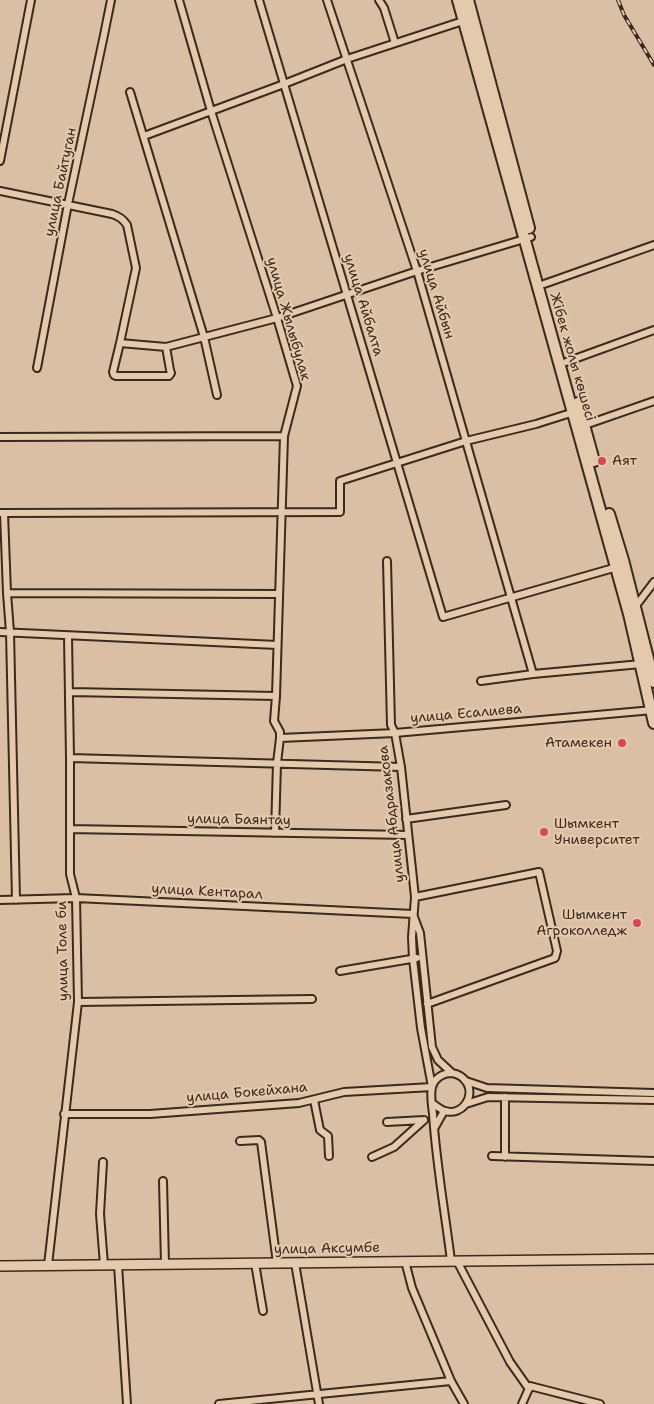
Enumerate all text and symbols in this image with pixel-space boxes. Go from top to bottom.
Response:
street label: улица Байтуган [41,126,81,238]
street label: улица Айбын [414,247,458,341]
street label: улица Айбалта [339,252,387,358]
street label: улица Жылыбулак [262,255,314,383]
street label: Жібек жолы көшесі [546,291,598,423]
place label: Аят [612,453,637,469]
marker: Аят [596,455,608,467]
street label: улица Есалиева [410,701,522,727]
place label: Атамекен [545,735,612,751]
marker: Атамекен [616,737,628,749]
street label: улица Абдразакова [375,744,409,884]
street label: улица Баянтау [187,811,291,829]
place label: Шымкент Университет [554,816,640,849]
marker: Шымкент Университет [538,826,550,838]
street label: улица Кентарал [151,881,263,903]
street label: улица Толе би [54,901,72,1001]
place label: Шымкент Агроколледж [536,907,627,940]
marker: Шымкент Агроколледж [631,917,643,929]
street label: улица Бокейхана [186,1079,308,1107]
street label: улица Аксумбе [274,1240,380,1258]

